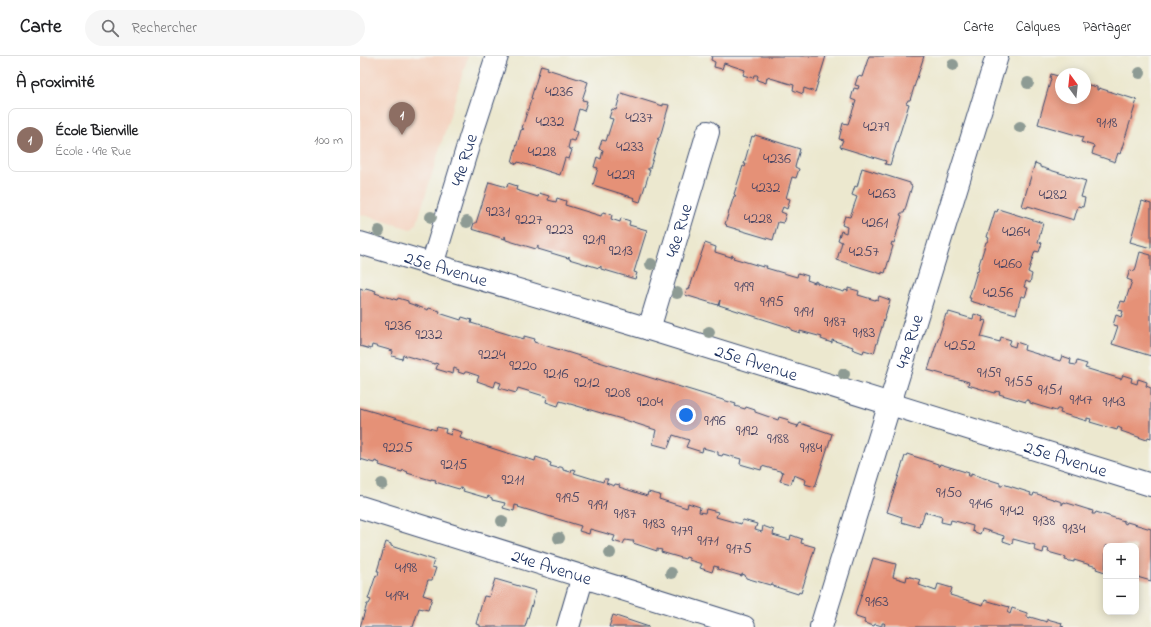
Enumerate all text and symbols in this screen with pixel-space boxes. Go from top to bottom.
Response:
search box [85,10,365,46]
text: Carte [20,14,61,41]
icon: search [99,17,121,39]
text: Rechercher [131,17,197,39]
text: Carte [963,17,994,38]
text: Calques [1016,17,1061,38]
text: Partager [1083,17,1131,38]
north arrow [1055,68,1091,104]
text: À proximité [16,70,94,95]
house number: 4236 [545,80,573,104]
pin: 1 [389,102,415,135]
house number: 4237 [625,106,653,130]
house number: 4232 [535,110,565,134]
house number: 9118 [1097,111,1118,135]
house number: 4279 [863,115,889,139]
text: École Bienville [55,120,138,142]
street label: 49e Rue [445,130,486,190]
text: 1 [28,131,32,150]
text: 100 m [314,131,343,150]
house number: 4233 [616,135,644,159]
house number: 4228 [528,140,556,164]
text: École · 49e Rue [55,142,131,161]
house number: 4236 [763,147,791,171]
house number: 4229 [607,163,635,187]
house number: 4232 [751,176,781,200]
house number: 4263 [868,182,896,206]
house number: 4282 [1039,183,1067,207]
house number: 9231 [486,200,510,224]
street label: 48e Rue [660,200,701,261]
house number: 4228 [744,207,772,231]
house number: 9227 [515,208,543,232]
house number: 4261 [862,211,888,235]
house number: 9223 [546,218,574,242]
house number: 4264 [1002,220,1030,244]
house number: 9219 [583,228,606,252]
house number: 9213 [609,239,633,263]
house number: 4257 [849,240,880,264]
street label: 25e Avenue [401,246,491,296]
house number: 4260 [994,252,1022,276]
house number: 9199 [734,275,754,299]
house number: 4256 [983,281,1013,305]
house number: 9195 [760,290,784,314]
house number: 9191 [794,300,814,324]
house number: 9187 [824,310,847,334]
street label: 47e Rue [890,311,932,372]
house number: 9236 [385,314,411,338]
house number: 9183 [853,321,875,345]
house number: 9232 [415,323,443,347]
house number: 4252 [944,334,976,358]
street label: 25e Avenue [711,339,801,390]
house number: 9224 [478,343,506,367]
house number: 9220 [509,354,537,378]
house number: 9159 [977,361,1001,385]
house number: 9216 [544,362,568,386]
house number: 9155 [1005,370,1033,394]
house number: 9212 [574,371,600,395]
house number: 9151 [1038,378,1062,402]
house number: 9208 [605,381,631,405]
house number: 9147 [1069,388,1093,412]
house number: 9204 [637,390,664,414]
house number: 9143 [1102,390,1126,414]
your location [676,405,696,425]
house number: 9196 [704,409,726,433]
house number: 9192 [736,419,758,443]
house number: 9188 [767,427,789,451]
street label: 25e Avenue [1020,435,1111,486]
house number: 9225 [383,436,413,460]
house number: 9184 [800,436,823,460]
house number: 9215 [440,453,468,477]
house number: 9211 [502,468,524,492]
house number: 9150 [936,481,962,505]
house number: 9195 [556,486,580,510]
house number: 9146 [969,492,993,516]
house number: 9191 [588,493,608,517]
house number: 9142 [1000,499,1024,523]
house number: 9187 [614,502,637,526]
house number: 9138 [1033,509,1055,533]
house number: 9183 [643,512,665,536]
house number: 9134 [1062,517,1086,541]
house number: 9179 [671,519,693,543]
house number: 9171 [697,529,719,553]
house number: 9175 [726,537,752,561]
map controls [1103,543,1139,615]
button: + [1103,543,1139,579]
street label: 24e Avenue [508,544,596,594]
house number: 4198 [395,556,417,580]
button: − [1103,579,1139,615]
house number: 4194 [385,584,409,608]
house number: 9163 [865,590,889,614]

